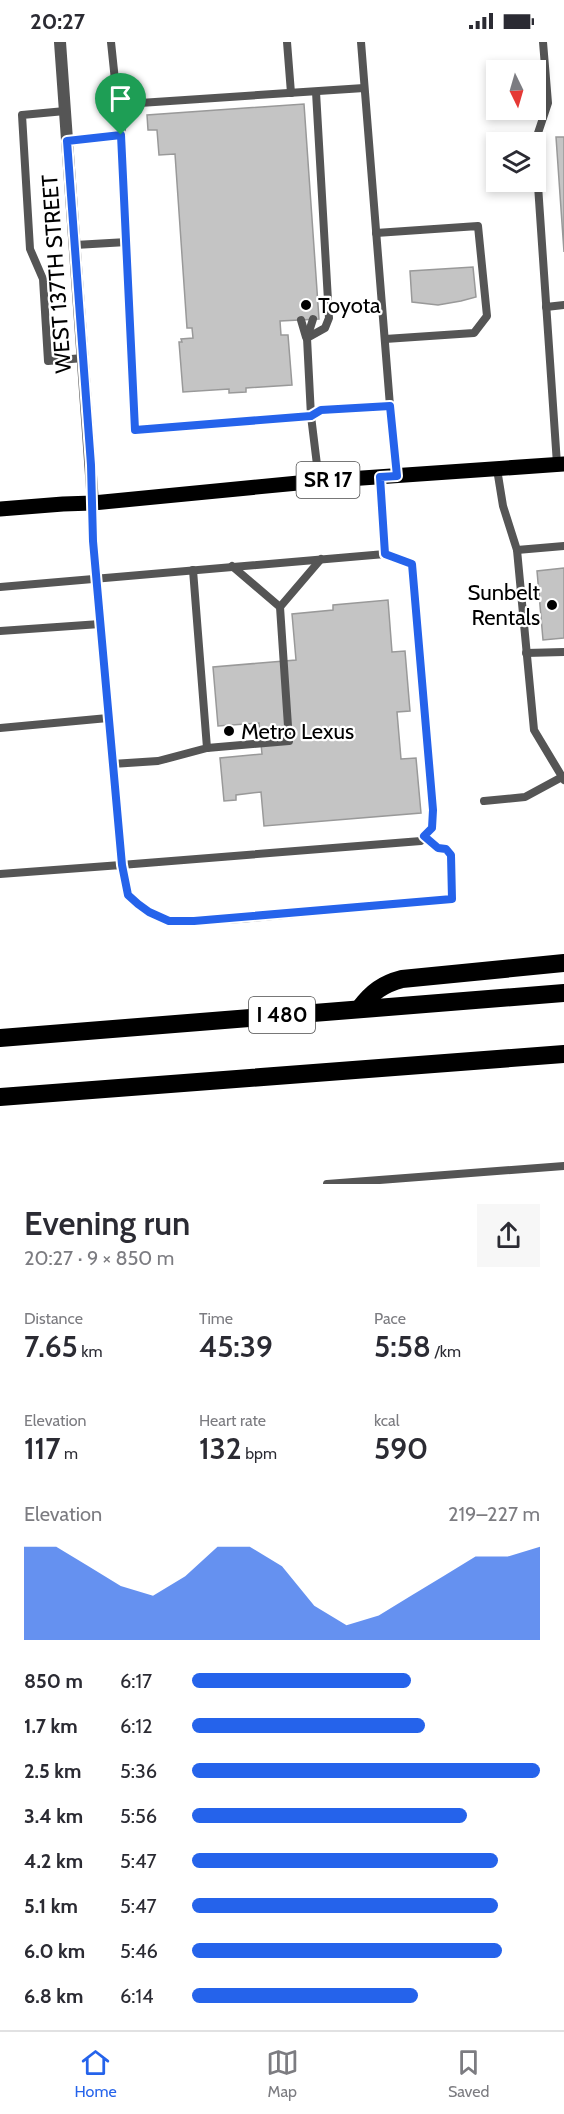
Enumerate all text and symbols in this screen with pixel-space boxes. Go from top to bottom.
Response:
text: 20:27 [30,8,85,35]
north arrow [486,60,546,120]
map controls [486,60,546,192]
pin [95,73,146,135]
icon: arrive [104,82,137,115]
button: layers [486,132,546,192]
street label: WEST 137TH STREET [36,173,77,374]
place label: Toyota [318,292,381,319]
marker: Toyota [299,298,313,312]
road number: SR 17 [296,462,360,498]
place label: Sunbelt Rentals [467,579,541,631]
marker: Sunbelt Rentals [545,598,559,612]
place label: Metro Lexus [241,718,354,745]
marker: Metro Lexus [222,724,236,738]
road number: I 480 [249,997,315,1033]
text: Evening run [24,1203,190,1243]
button: share [477,1204,540,1267]
text: 20:27 · 9 × 850 m [24,1246,174,1270]
text: Distance [24,1309,83,1328]
text: Time [199,1309,233,1328]
text: Pace [374,1309,406,1328]
text: 7.65 [24,1328,78,1365]
text: 45:39 [199,1328,273,1365]
text: 5:58 [374,1328,431,1365]
text: km [78,1342,103,1361]
text: /km [431,1342,461,1361]
text: Elevation [24,1411,87,1430]
text: Heart rate [199,1411,266,1430]
text: kcal [374,1411,400,1430]
text: 117 [24,1430,60,1467]
text: 132 [199,1430,242,1467]
text: 590 [374,1430,428,1467]
text: m [60,1444,78,1463]
text: bpm [242,1444,277,1463]
text: Elevation [24,1502,102,1526]
text: 219–227 m [448,1502,540,1526]
text: 850 m [24,1669,83,1693]
text: 6:17 [120,1669,152,1693]
text: 1.7 km [24,1714,78,1738]
text: 6:12 [120,1714,153,1738]
text: 2.5 km [24,1759,81,1783]
text: 5:36 [120,1759,157,1783]
text: 3.4 km [24,1804,83,1828]
text: 5:56 [120,1804,157,1828]
text: 4.2 km [24,1849,83,1873]
text: 5:47 [120,1849,157,1873]
text: 5.1 km [24,1894,78,1918]
text: 5:47 [120,1894,157,1918]
text: 6.0 km [24,1939,85,1963]
text: 5:46 [120,1939,158,1963]
text: 6.8 km [24,1984,83,2008]
text: 6:14 [120,1984,154,2008]
tab: Home [75,2046,117,2101]
tab: Map [266,2046,299,2101]
tab: Saved [448,2046,489,2101]

